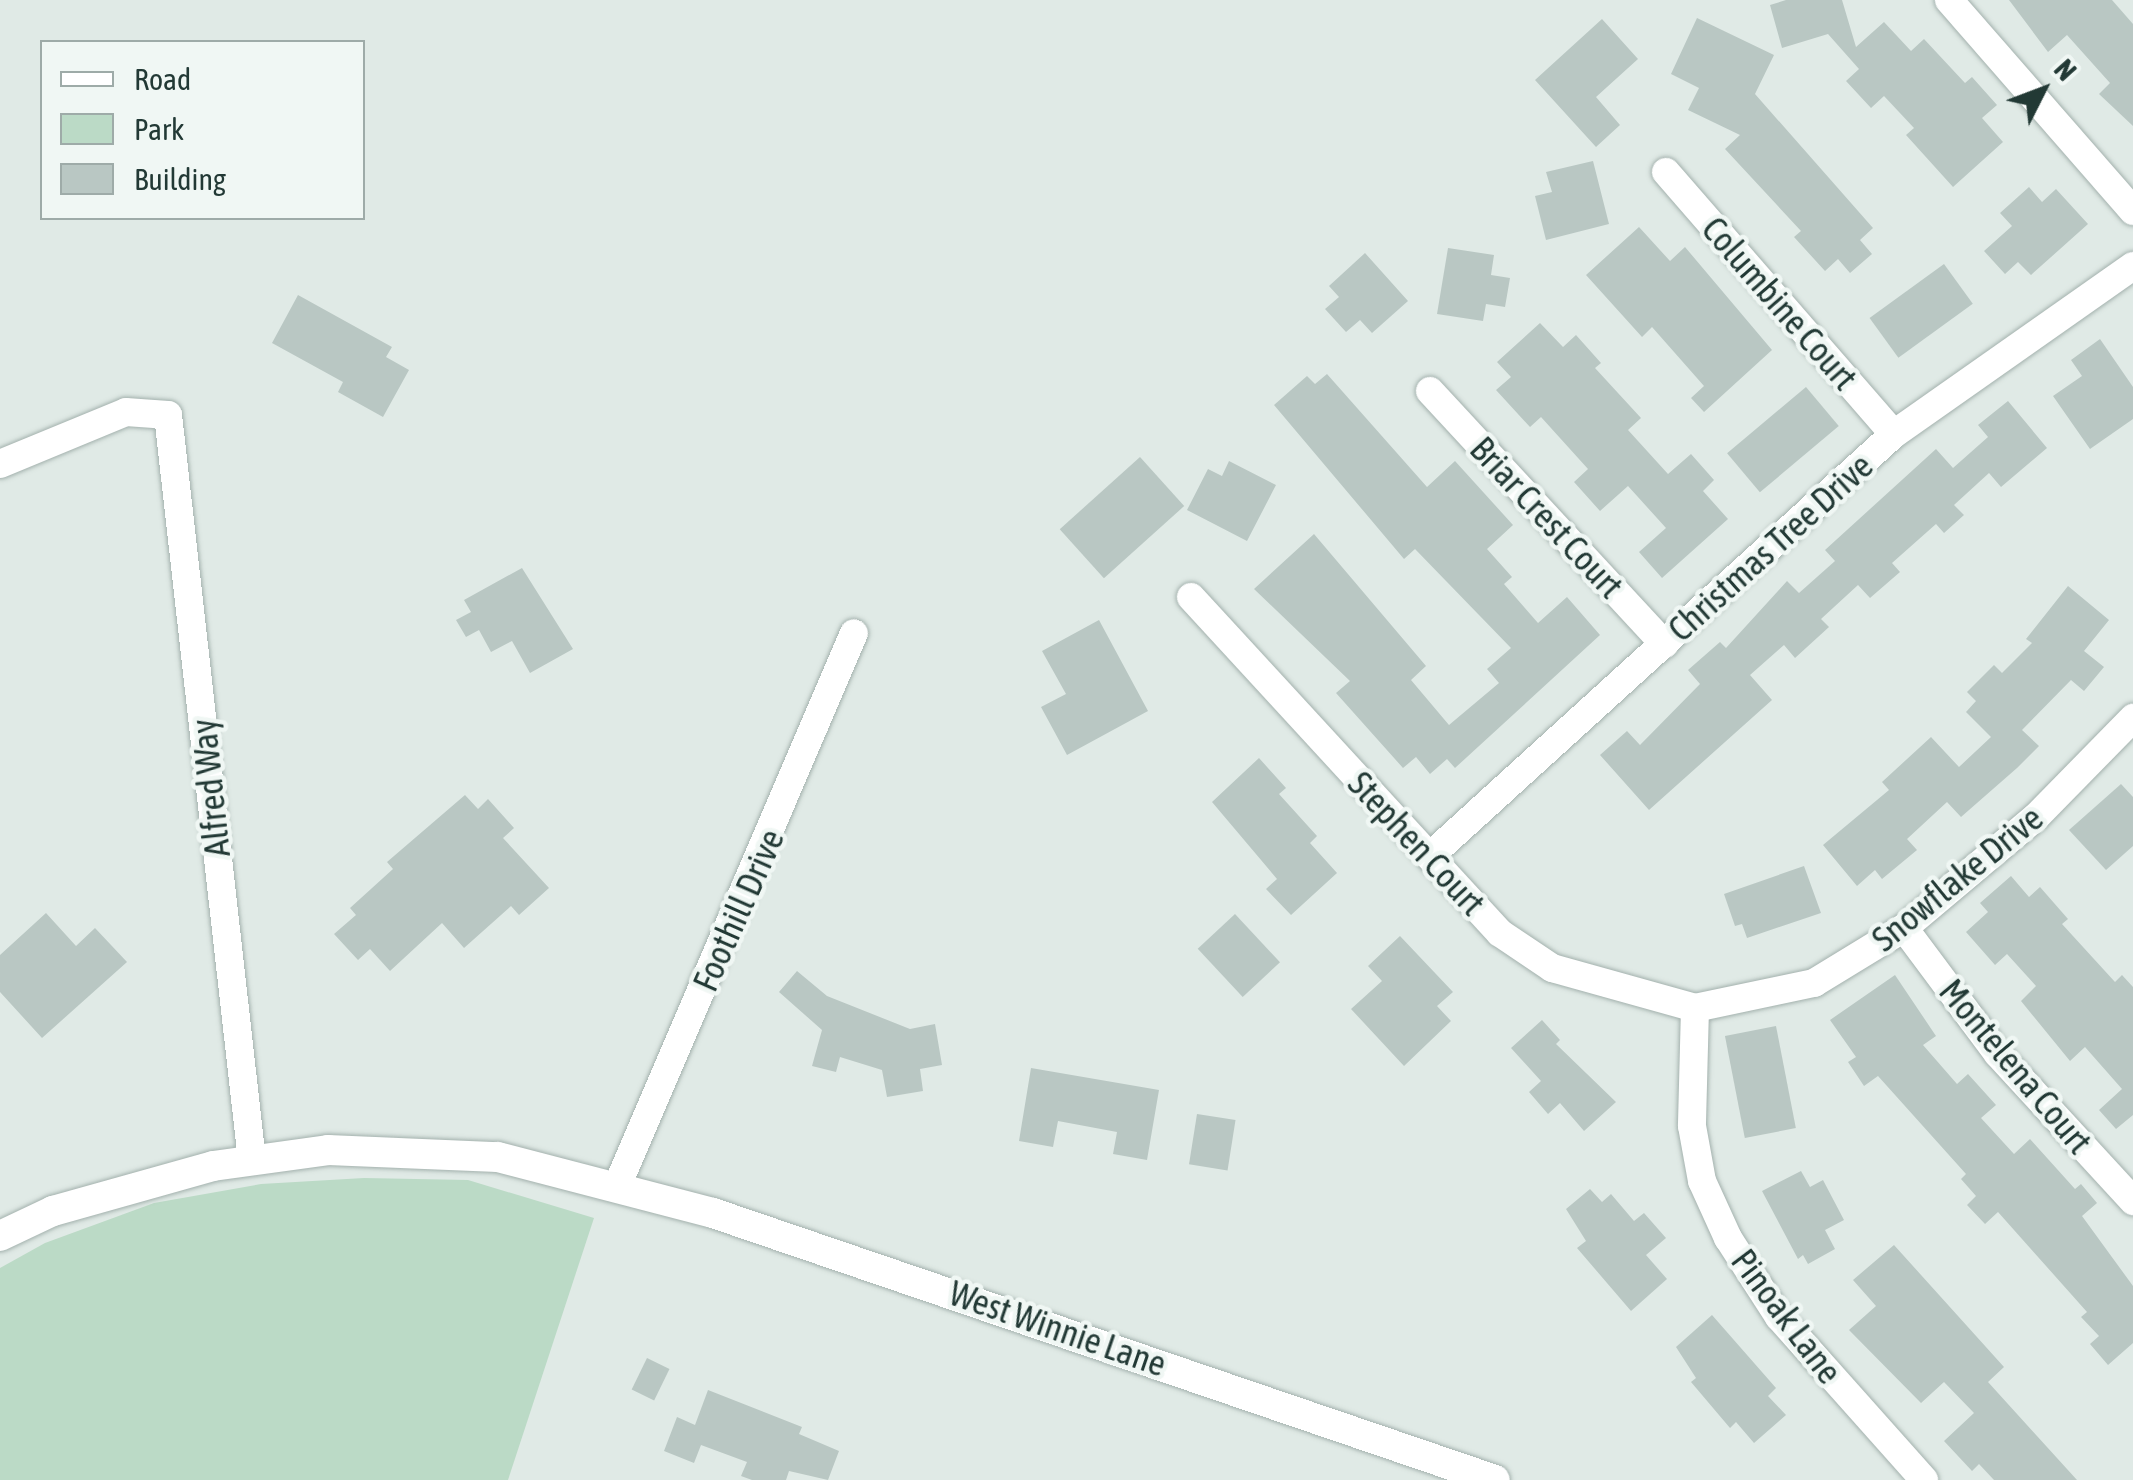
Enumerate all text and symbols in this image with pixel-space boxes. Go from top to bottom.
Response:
legend [40,40,365,220]
north arrow [1993,40,2093,140]
text: N [2048,53,2083,87]
text: Road [134,62,191,96]
text: Park [134,112,184,146]
text: Building [134,162,226,196]
street label: Columbine Court [1694,208,1866,398]
street label: Briar Crest Court [1462,428,1632,606]
street label: Christmas Tree Drive [1659,444,1881,650]
street label: Alfred Way [182,717,238,859]
street label: Stephen Court [1340,763,1494,923]
street label: Snowflake Drive [1863,796,2051,960]
street label: Foothill Drive [684,823,792,997]
street label: Montelena Court [1931,970,2101,1162]
street label: Pinoak Lane [1723,1241,1851,1391]
street label: West Winnie Lane [944,1271,1172,1385]

